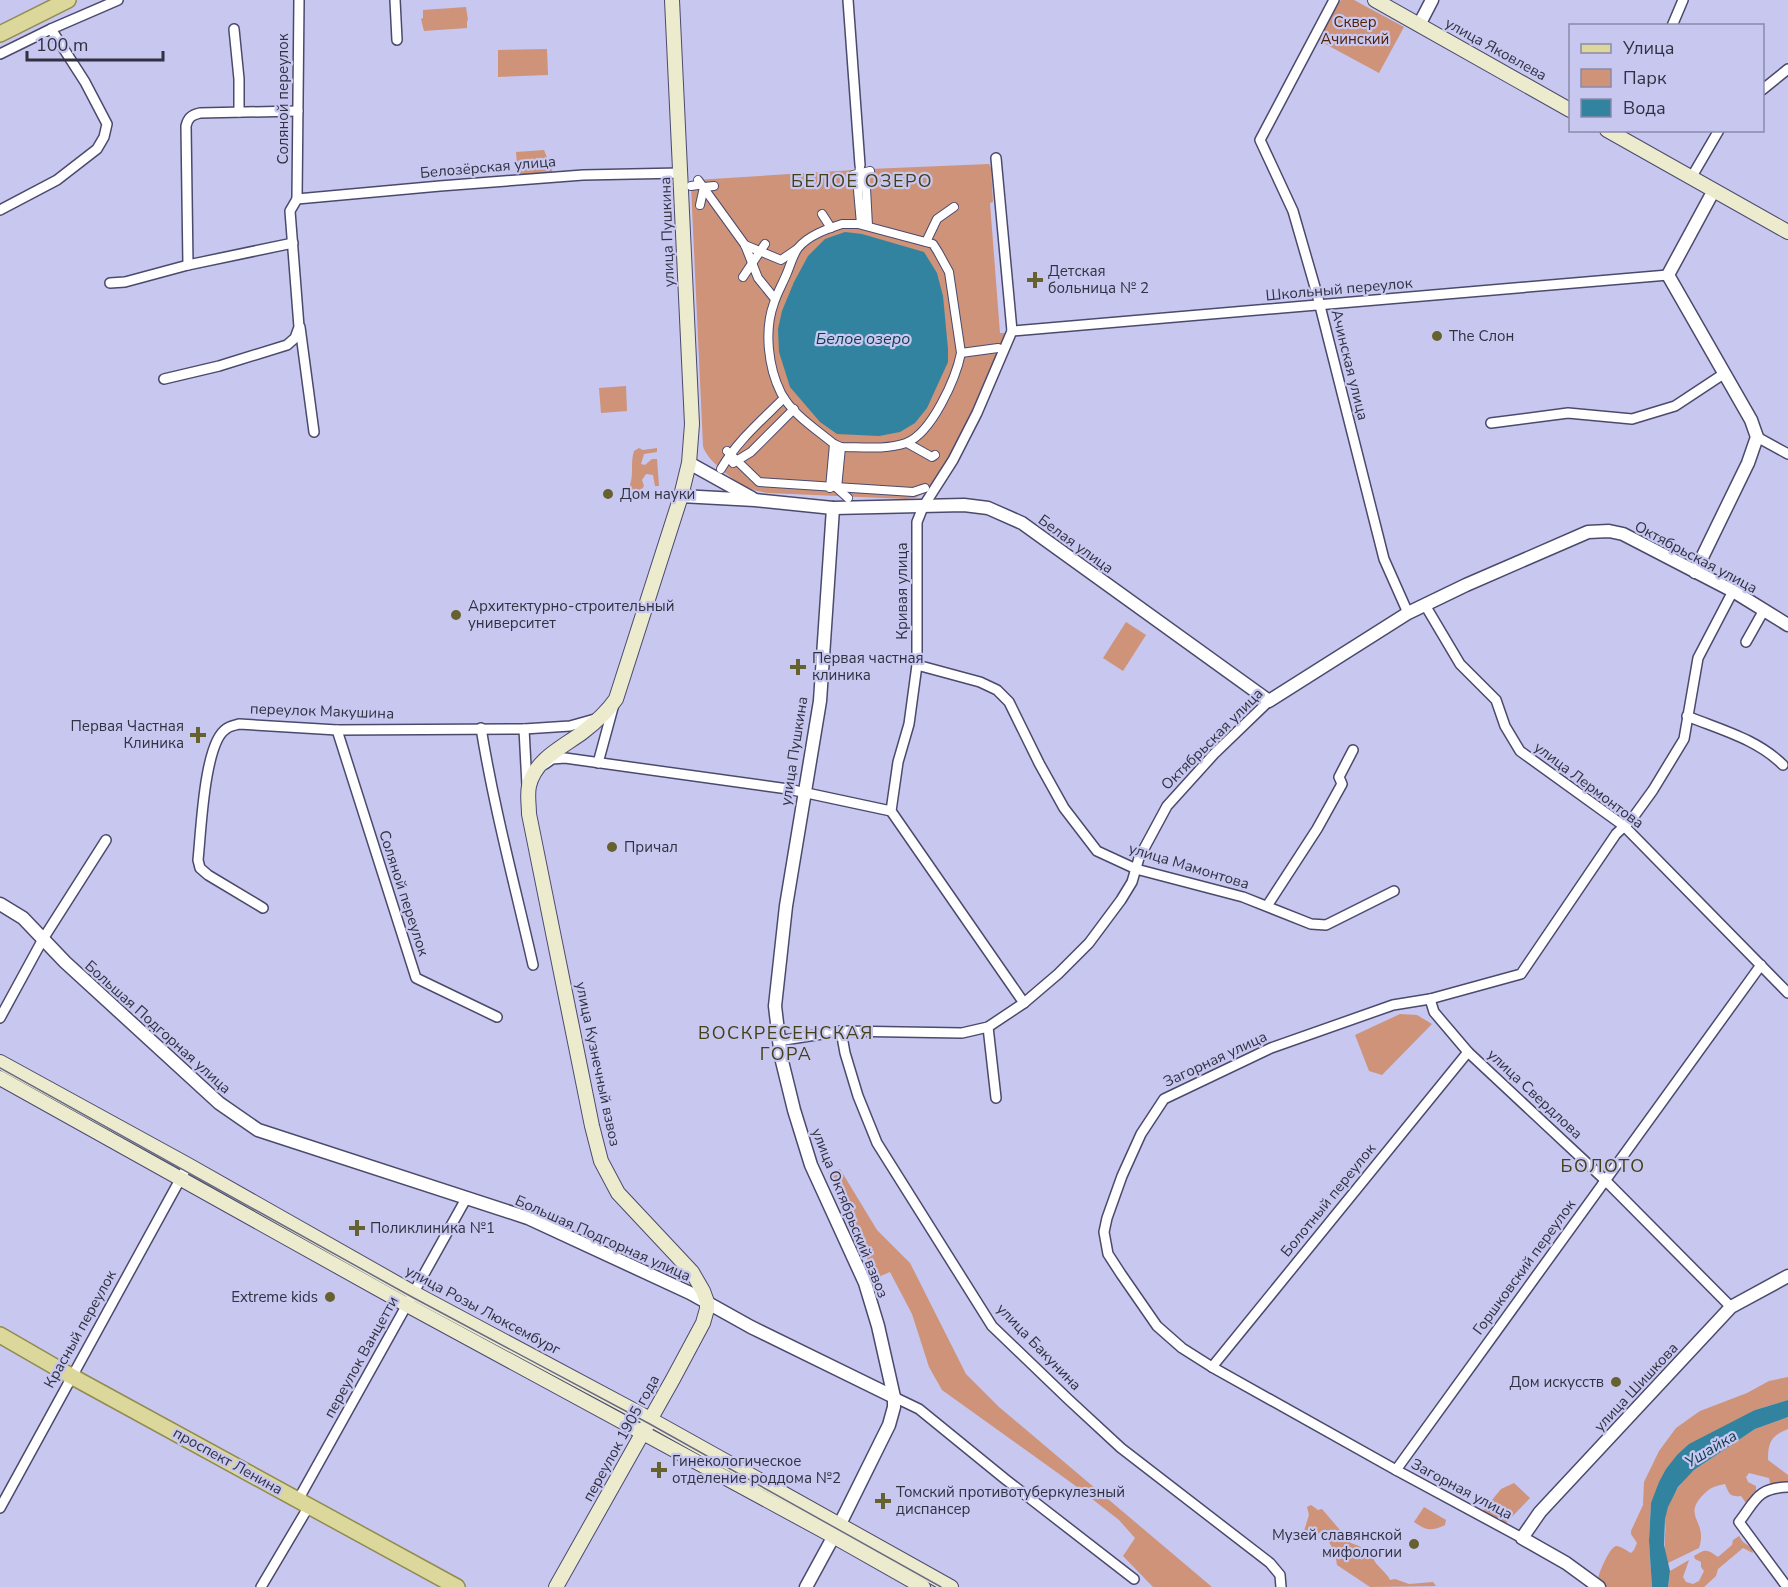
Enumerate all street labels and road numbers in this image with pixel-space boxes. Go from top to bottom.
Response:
street label: улица Яковлева [1442,13,1550,85]
street label: Соляной переулок [273,33,293,165]
street label: Белозёрская улица [419,151,557,183]
street label: улица Пушкина [655,176,679,288]
street label: Школьный переулок [1265,273,1413,305]
street label: Ачинская улица [1327,308,1373,422]
street label: Белая улица [1034,510,1118,578]
street label: Октябрьская улица [1631,516,1761,598]
street label: Кривая улица [892,542,912,640]
street label: Октябрьская улица [1157,684,1267,794]
street label: улица Пушкина [775,695,813,807]
street label: переулок Макушина [250,698,394,724]
street label: улица Лермонтова [1530,737,1648,833]
street label: Соляной переулок [374,828,434,959]
street label: улица Мамонтова [1126,838,1252,894]
street label: Большая Подгорная улица [81,956,235,1098]
street label: улица Кузнечный взвоз [571,980,625,1148]
street label: Загорная улица [1160,1026,1270,1092]
street label: улица Свердлова [1483,1045,1587,1143]
street label: улица Октябрьский взвоз [807,1125,893,1301]
street label: Болотный переулок [1276,1139,1380,1261]
street label: Большая Подгорная улица [512,1190,694,1286]
street label: Горшковский переулок [1468,1195,1580,1339]
street label: улица Розы Люксембург [402,1261,564,1360]
street label: Красный переулок [39,1266,121,1392]
street label: переулок Ванцетти [319,1292,403,1422]
street label: улица Бакунина [992,1299,1086,1395]
street label: улица Шишкова [1590,1338,1682,1436]
street label: переулок 1905 года [578,1371,664,1505]
street label: проспект Ленина [170,1423,286,1499]
street label: Загорная улица [1408,1454,1516,1524]

